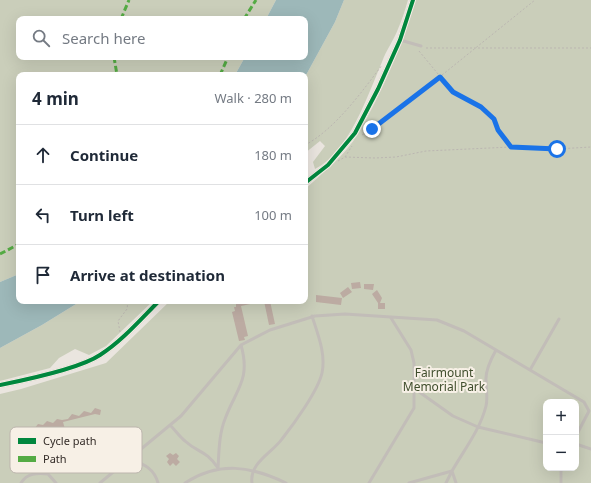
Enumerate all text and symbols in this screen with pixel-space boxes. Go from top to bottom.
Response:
search box [16,16,308,60]
icon: search [30,27,52,49]
text: Search here [62,28,145,48]
text: 4 min [32,87,79,110]
text: Walk · 280 m [214,89,292,107]
route end [363,120,381,138]
route start [548,140,566,158]
icon: ahead [32,144,54,166]
text: Continue [70,145,138,165]
text: 180 m [254,146,292,164]
icon: left [32,204,54,226]
text: Turn left [70,205,134,225]
text: 100 m [254,206,292,224]
icon: arrive [32,264,54,286]
text: Arrive at destination [70,265,225,285]
park label: Fairmount Memorial Park [403,364,486,395]
map controls [543,399,579,471]
button: + [543,399,579,435]
legend [10,427,142,473]
text: Cycle path [43,433,96,448]
button: − [543,435,579,471]
text: Path [43,451,67,466]

